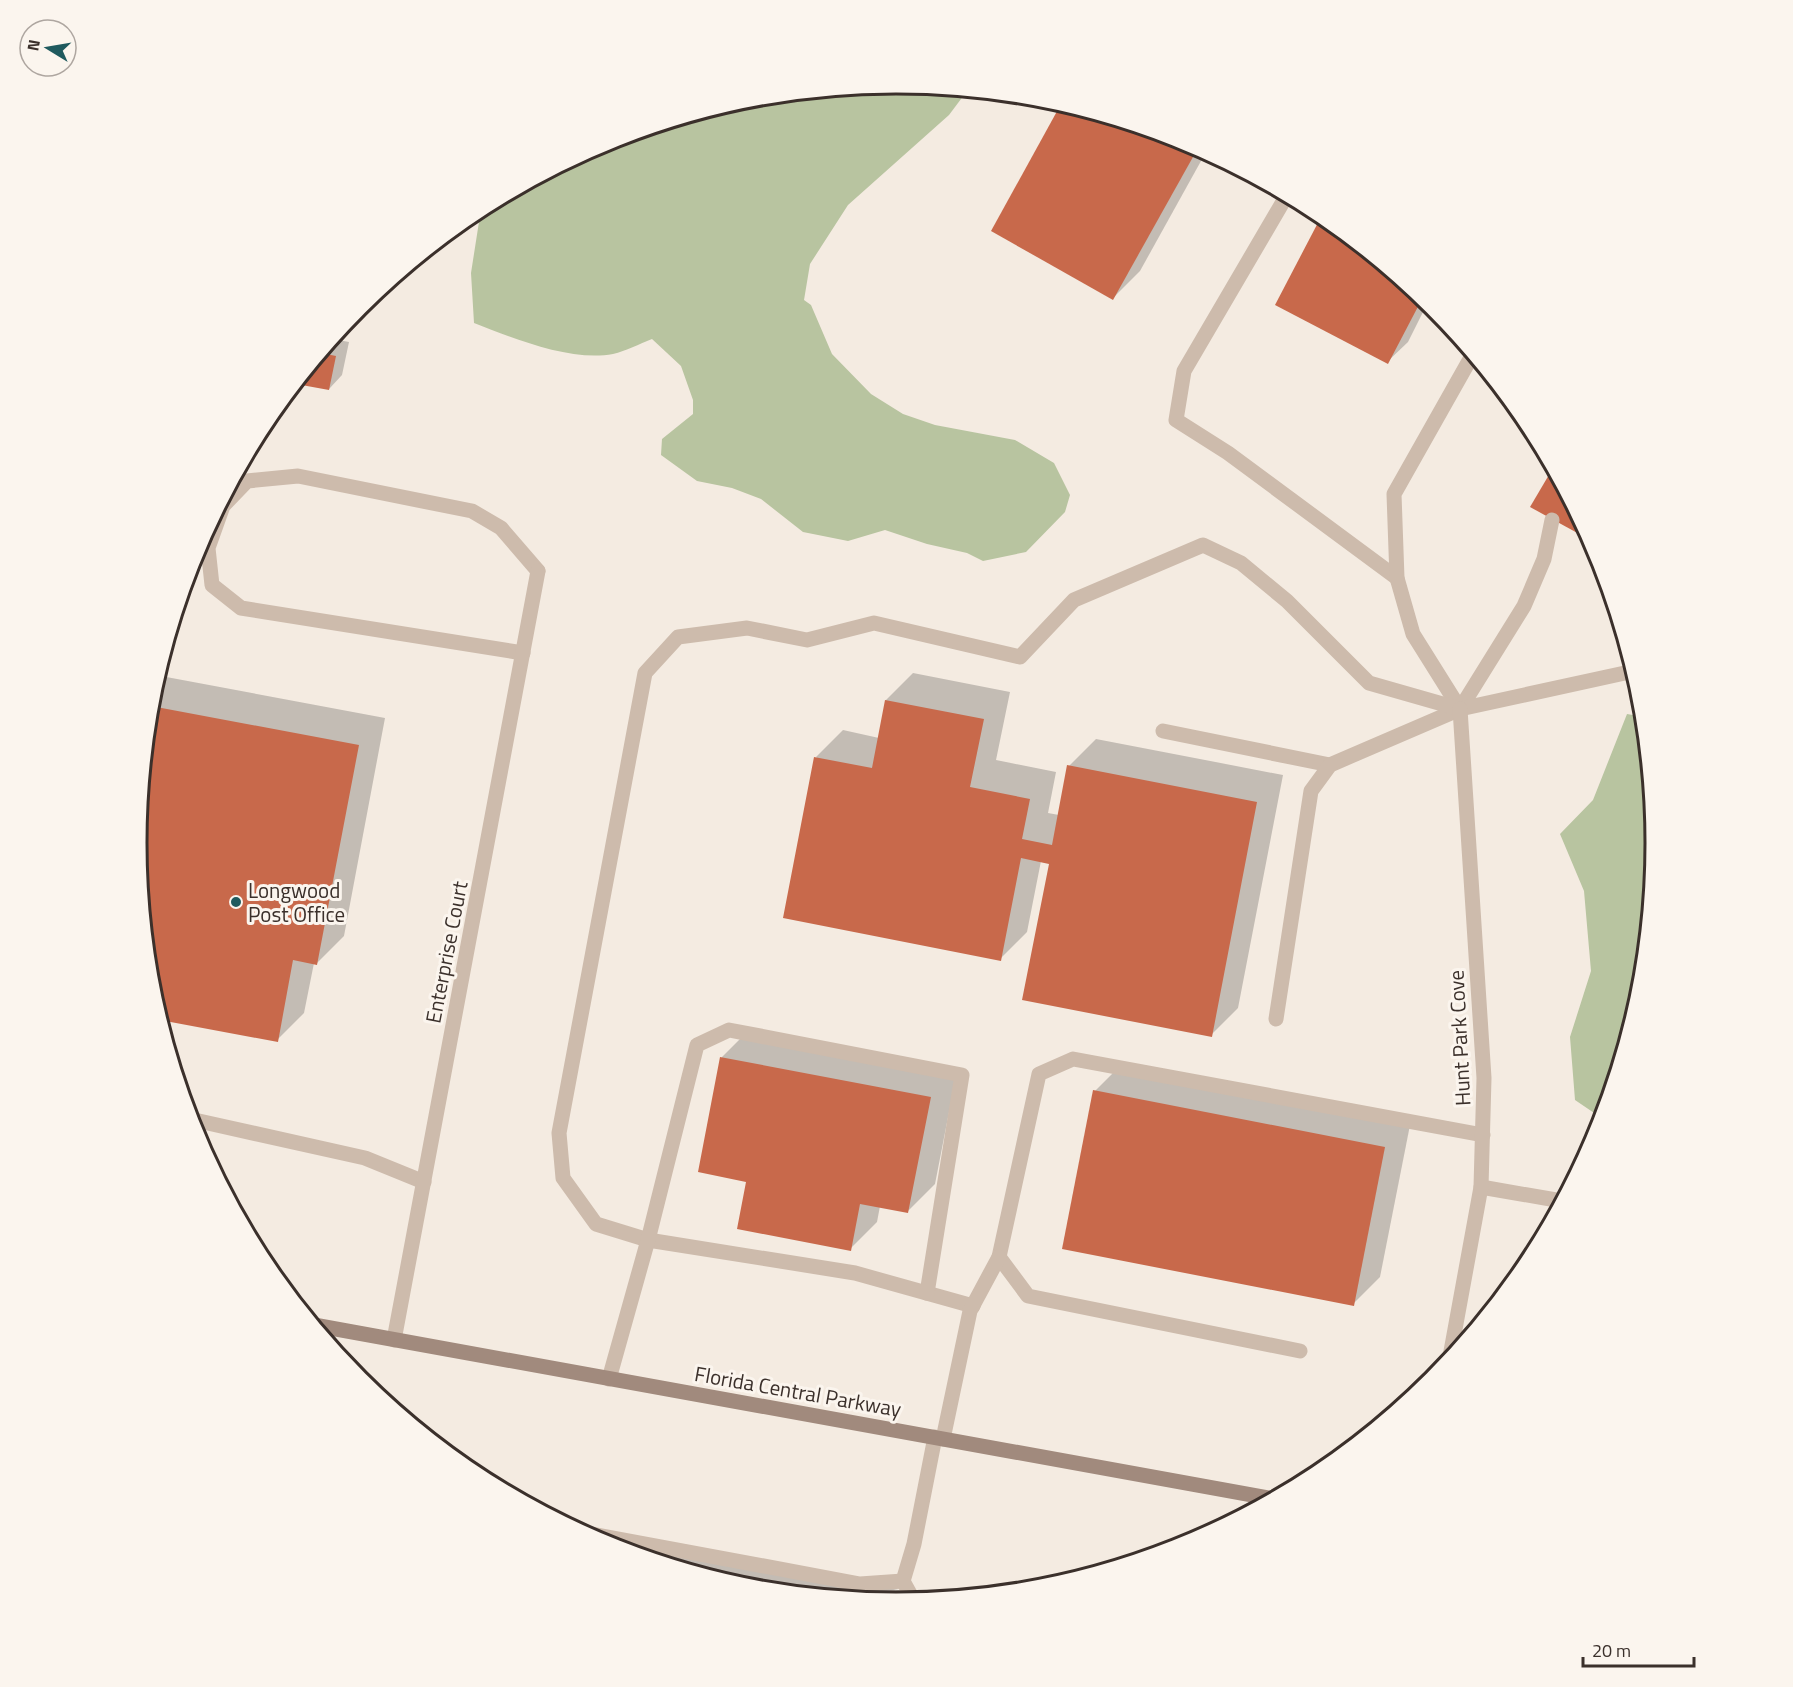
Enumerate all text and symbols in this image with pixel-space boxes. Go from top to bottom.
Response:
north arrow [18,18,78,78]
text: N [20,37,46,53]
place label: Longwood Post Office [248,874,345,930]
street label: Enterprise Court [417,878,476,1026]
marker: Longwood Post Office [229,895,243,909]
street label: Hunt Park Cove [1439,969,1479,1107]
street label: Florida Central Parkway [692,1357,904,1425]
scale bar [1583,1630,1694,1668]
text: 20 m [1592,1637,1631,1664]

